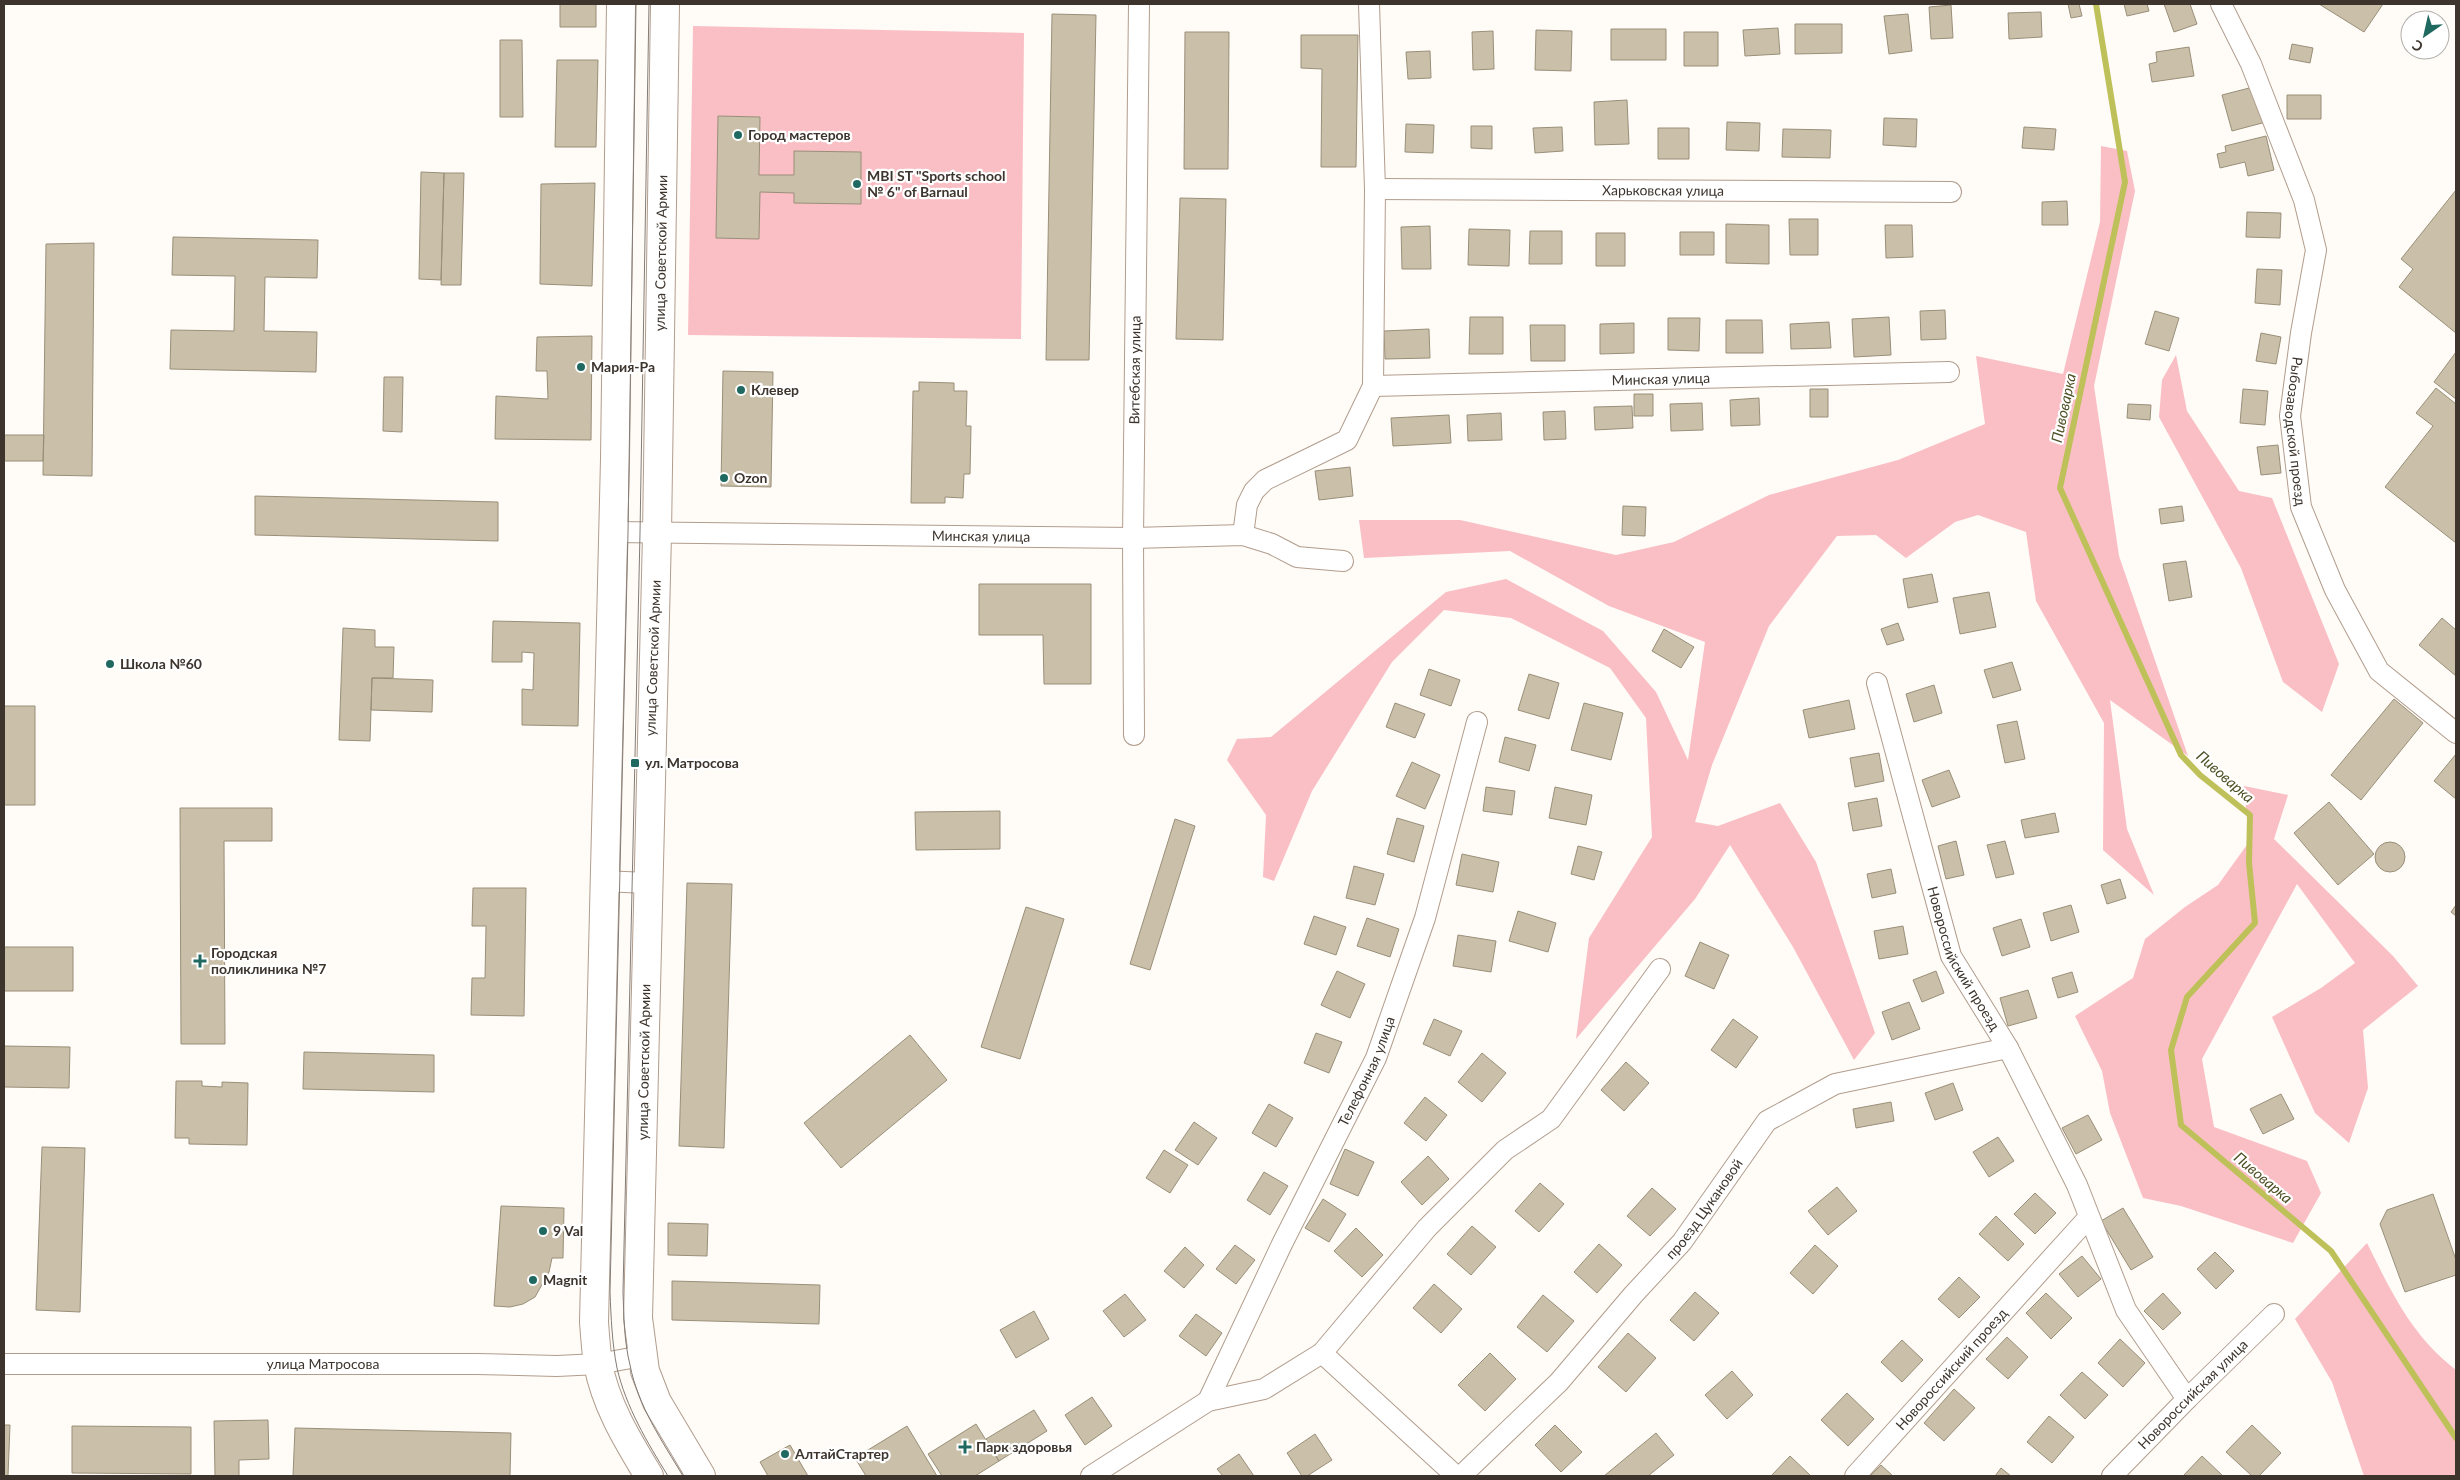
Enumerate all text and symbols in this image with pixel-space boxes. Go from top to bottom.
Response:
north arrow [2400,10,2450,60]
text: С [2408,36,2426,56]
place label: Город мастеров [748,126,851,143]
marker: Город мастеров [732,129,744,141]
place label: MBI ST "Sports school № 6" of Barnaul [867,167,1005,200]
street label: улица Советской Армии [651,175,670,331]
marker: MBI ST "Sports school № 6" of Barnaul [851,178,863,190]
street label: Харьковская улица [1602,181,1724,199]
street label: Витебская улица [1125,315,1144,425]
street label: Рыбозаводской проезд [2282,356,2310,507]
place label: Мария-Ра [591,358,655,375]
marker: Мария-Ра [575,361,587,373]
street label: Минская улица [1611,369,1710,388]
water label: Пивоварка [2047,371,2079,444]
place label: Клевер [751,381,799,398]
marker: Клевер [735,384,747,396]
place label: Ozon [734,469,768,486]
marker: Ozon [718,472,730,484]
street label: Минская улица [932,527,1030,545]
street label: улица Советской Армии [641,579,664,736]
place label: Школа №60 [120,655,202,672]
marker: Школа №60 [104,658,116,670]
water label: Пивоварка [2193,746,2258,806]
place label: ул. Матросова [645,754,739,771]
marker: ул. Матросова [629,757,641,769]
street label: Новороссийский проезд [1924,884,2004,1034]
place label: Городская поликлиника №7 [211,944,326,977]
marker: Городская поликлиника №7 [193,954,207,968]
street label: улица Советской Армии [634,984,653,1140]
street label: Телефонная улица [1334,1014,1398,1129]
water label: Пивоварка [2231,1148,2297,1207]
street label: проезд Цукановой [1662,1155,1746,1262]
place label: 9 Val [553,1222,583,1239]
marker: 9 Val [537,1225,549,1237]
place label: Magnit [543,1271,588,1288]
marker: Magnit [527,1274,539,1286]
street label: Новороссийский проезд [1892,1304,2011,1433]
street label: Новороссийская улица [2134,1336,2251,1452]
street label: улица Матросова [267,1355,379,1372]
place label: Парк здоровья [976,1438,1072,1455]
marker: Парк здоровья [958,1440,972,1454]
place label: АлтайСтартер [794,1445,889,1462]
marker: АлтайСтартер [779,1448,791,1460]

